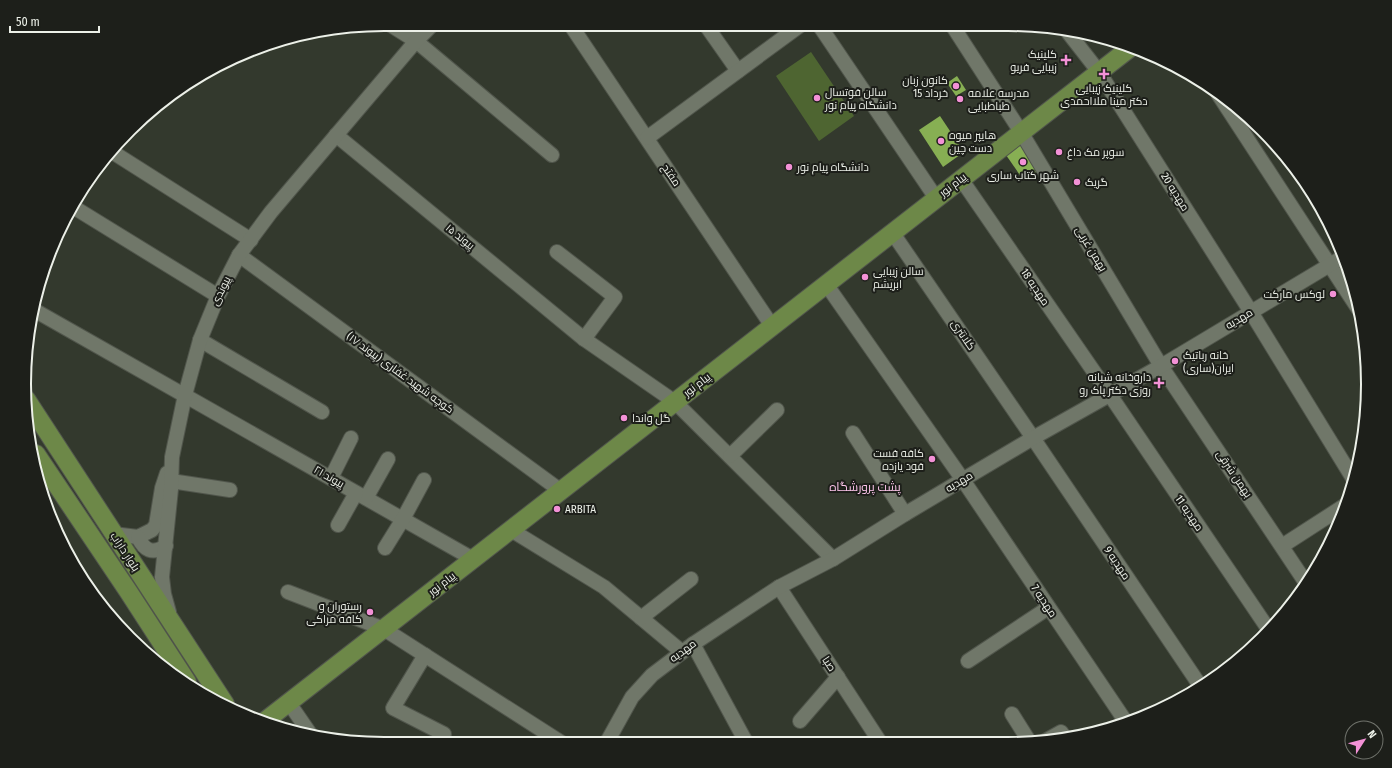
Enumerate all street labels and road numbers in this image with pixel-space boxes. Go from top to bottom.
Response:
street label: مفتح [658,161,683,189]
street label: پیام نور [936,170,970,201]
street label: مهدیه 20 [1158,170,1192,214]
street label: پیوند ۱۵ [443,221,477,253]
street label: بهمن غربی [1072,224,1110,274]
street label: مهدیه 18 [1018,266,1052,308]
street label: پیوندی [208,274,234,308]
street label: مهدیه [1223,306,1255,332]
street label: کلانتری [948,317,978,353]
street label: کوچه شهید غفاری (پیوند ۱۷) [344,330,456,416]
street label: پیام نور [680,370,714,401]
street label: بهمن شرقی [1213,448,1255,500]
street label: پیوند ۲۱ [311,463,347,491]
street label: مهدیه [943,469,975,495]
street label: مهدیه 11 [1172,493,1206,533]
street label: بلوار داراب [108,530,142,574]
street label: مهدیه 9 [1101,544,1133,582]
street label: پیام نور [425,569,459,600]
street label: مهدیه 7 [1028,582,1060,620]
street label: مهدیه [667,637,699,665]
street label: صبا [819,654,839,674]

